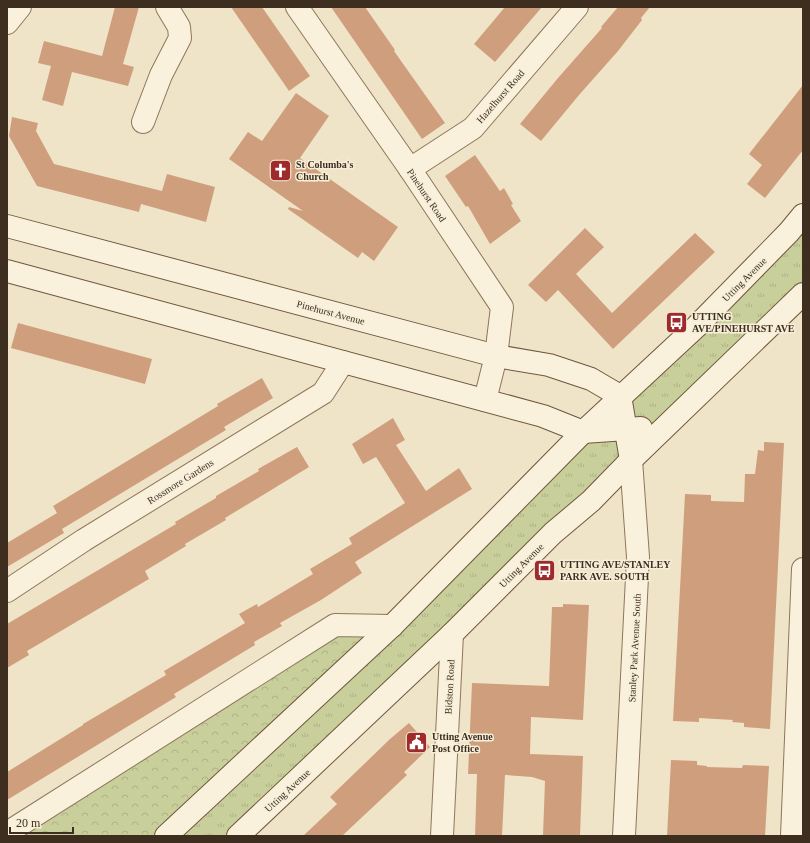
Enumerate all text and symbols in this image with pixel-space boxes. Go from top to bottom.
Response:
street label: Hazelhurst Road [474,67,526,125]
church icon: St Columba's Church [268,157,294,183]
place label: St Columba's Church [296,159,354,182]
street label: Pinehurst Road [405,167,448,224]
street label: Utting Avenue [720,255,769,304]
street label: Pinehurst Avenue [296,298,367,327]
bus stop icon: UTTING AVE/PINEHURST AVE [663,309,689,335]
place label: UTTING AVE/PINEHURST AVE [692,311,795,334]
street label: Rossmore Gardens [145,457,215,506]
street label: Utting Avenue [497,541,546,590]
bus stop icon: UTTING AVE/STANLEY PARK AVE. SOUTH [531,557,557,583]
place label: UTTING AVE/STANLEY PARK AVE. SOUTH [560,559,671,582]
street label: Stanley Park Avenue South [626,593,643,703]
street label: Bidston Road [443,659,456,715]
public building icon: Utting Avenue Post Office [403,729,429,755]
place label: Utting Avenue Post Office [432,731,493,754]
street label: Utting Avenue [262,766,313,814]
scale bar [10,809,73,835]
text: 20 m [16,816,41,830]

